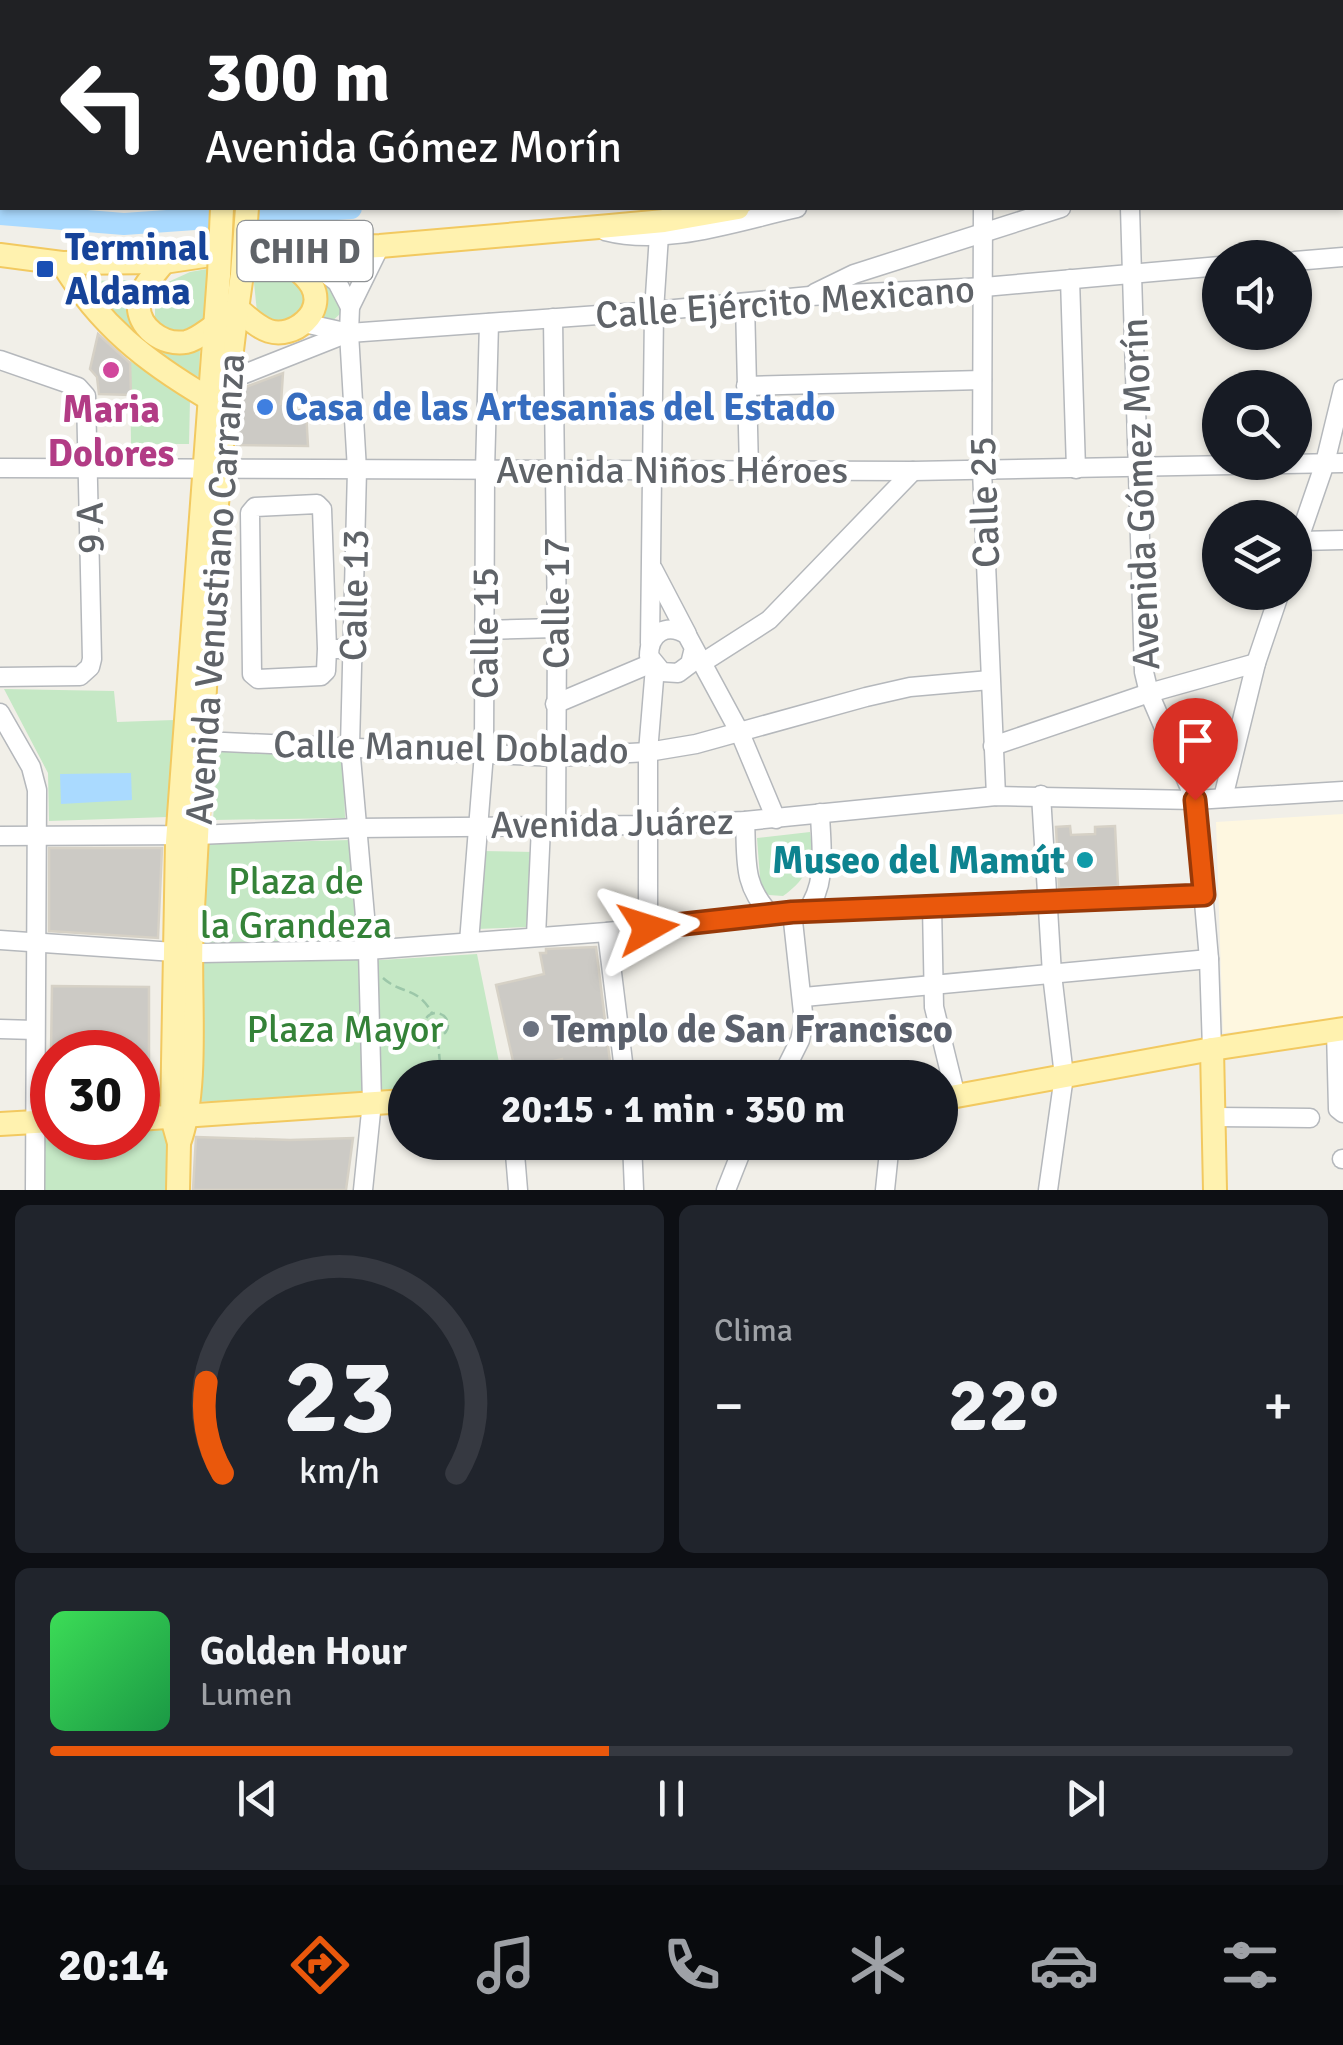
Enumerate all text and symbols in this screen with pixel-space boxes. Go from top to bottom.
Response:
text: 300 m [205,34,390,120]
icon: left [40,40,170,170]
text: Avenida Gómez Morín [205,120,622,175]
road number: CHIH D [238,221,372,281]
place label: Terminal Aldama [65,224,209,315]
map controls [1202,240,1312,610]
button: sound [1202,240,1312,350]
marker: Terminal Aldama [34,258,56,280]
street label: Calle Ejército Mexicano [594,266,976,339]
street label: Avenida Gómez Morín [1111,317,1170,671]
street label: Avenida Venustiano Carranza [176,352,255,826]
marker: Maria Dolores [100,359,122,381]
button: search [1202,370,1312,480]
place label: Casa de las Artesanias del Estado [285,384,835,431]
place label: Maria Dolores [48,386,174,477]
marker: Casa de las Artesanias del Estado [254,396,276,418]
street label: Calle 25 [959,435,1010,569]
street label: Avenida Niños Héroes [496,447,848,494]
button: layers [1202,500,1312,610]
street label: 9 A [67,502,114,554]
street label: Calle 13 [330,529,379,661]
street label: Calle 17 [533,537,580,669]
street label: Calle 15 [462,567,509,699]
pin [1153,698,1238,801]
icon: arrive [1168,713,1223,768]
street label: Calle Manuel Doblado [273,721,629,774]
street label: Avenida Juárez [490,798,734,849]
place label: Museo del Mamút [772,837,1065,884]
marker: Museo del Mamút [1074,849,1096,871]
park label: Plaza de la Grandeza [200,858,392,949]
position arrow [596,876,700,980]
park label: Plaza Mayor [246,1006,444,1053]
place label: Templo de San Francisco [551,1006,953,1053]
marker: Templo de San Francisco [520,1018,542,1040]
speed limit sign: 30 [30,1030,160,1160]
text: 20:15 · 1 min · 350 m [501,1086,845,1133]
text: Clima [714,1311,793,1350]
text: 23 [283,1333,396,1461]
text: 22° [948,1359,1059,1452]
text: − [714,1372,744,1440]
text: + [1263,1372,1293,1440]
text: km/h [299,1449,380,1493]
text: Golden Hour [200,1628,407,1675]
text: Lumen [200,1675,292,1714]
icon: previous [230,1771,285,1826]
icon: pause [644,1771,699,1826]
icon: next [1058,1771,1113,1826]
icon: directions [285,1930,355,2000]
icon: music [471,1930,541,2000]
icon: phone [657,1930,727,2000]
icon: climate [843,1930,913,2000]
icon: car [1029,1930,1099,2000]
icon: filters [1215,1930,1285,2000]
text: 20:14 [58,1938,168,1993]

